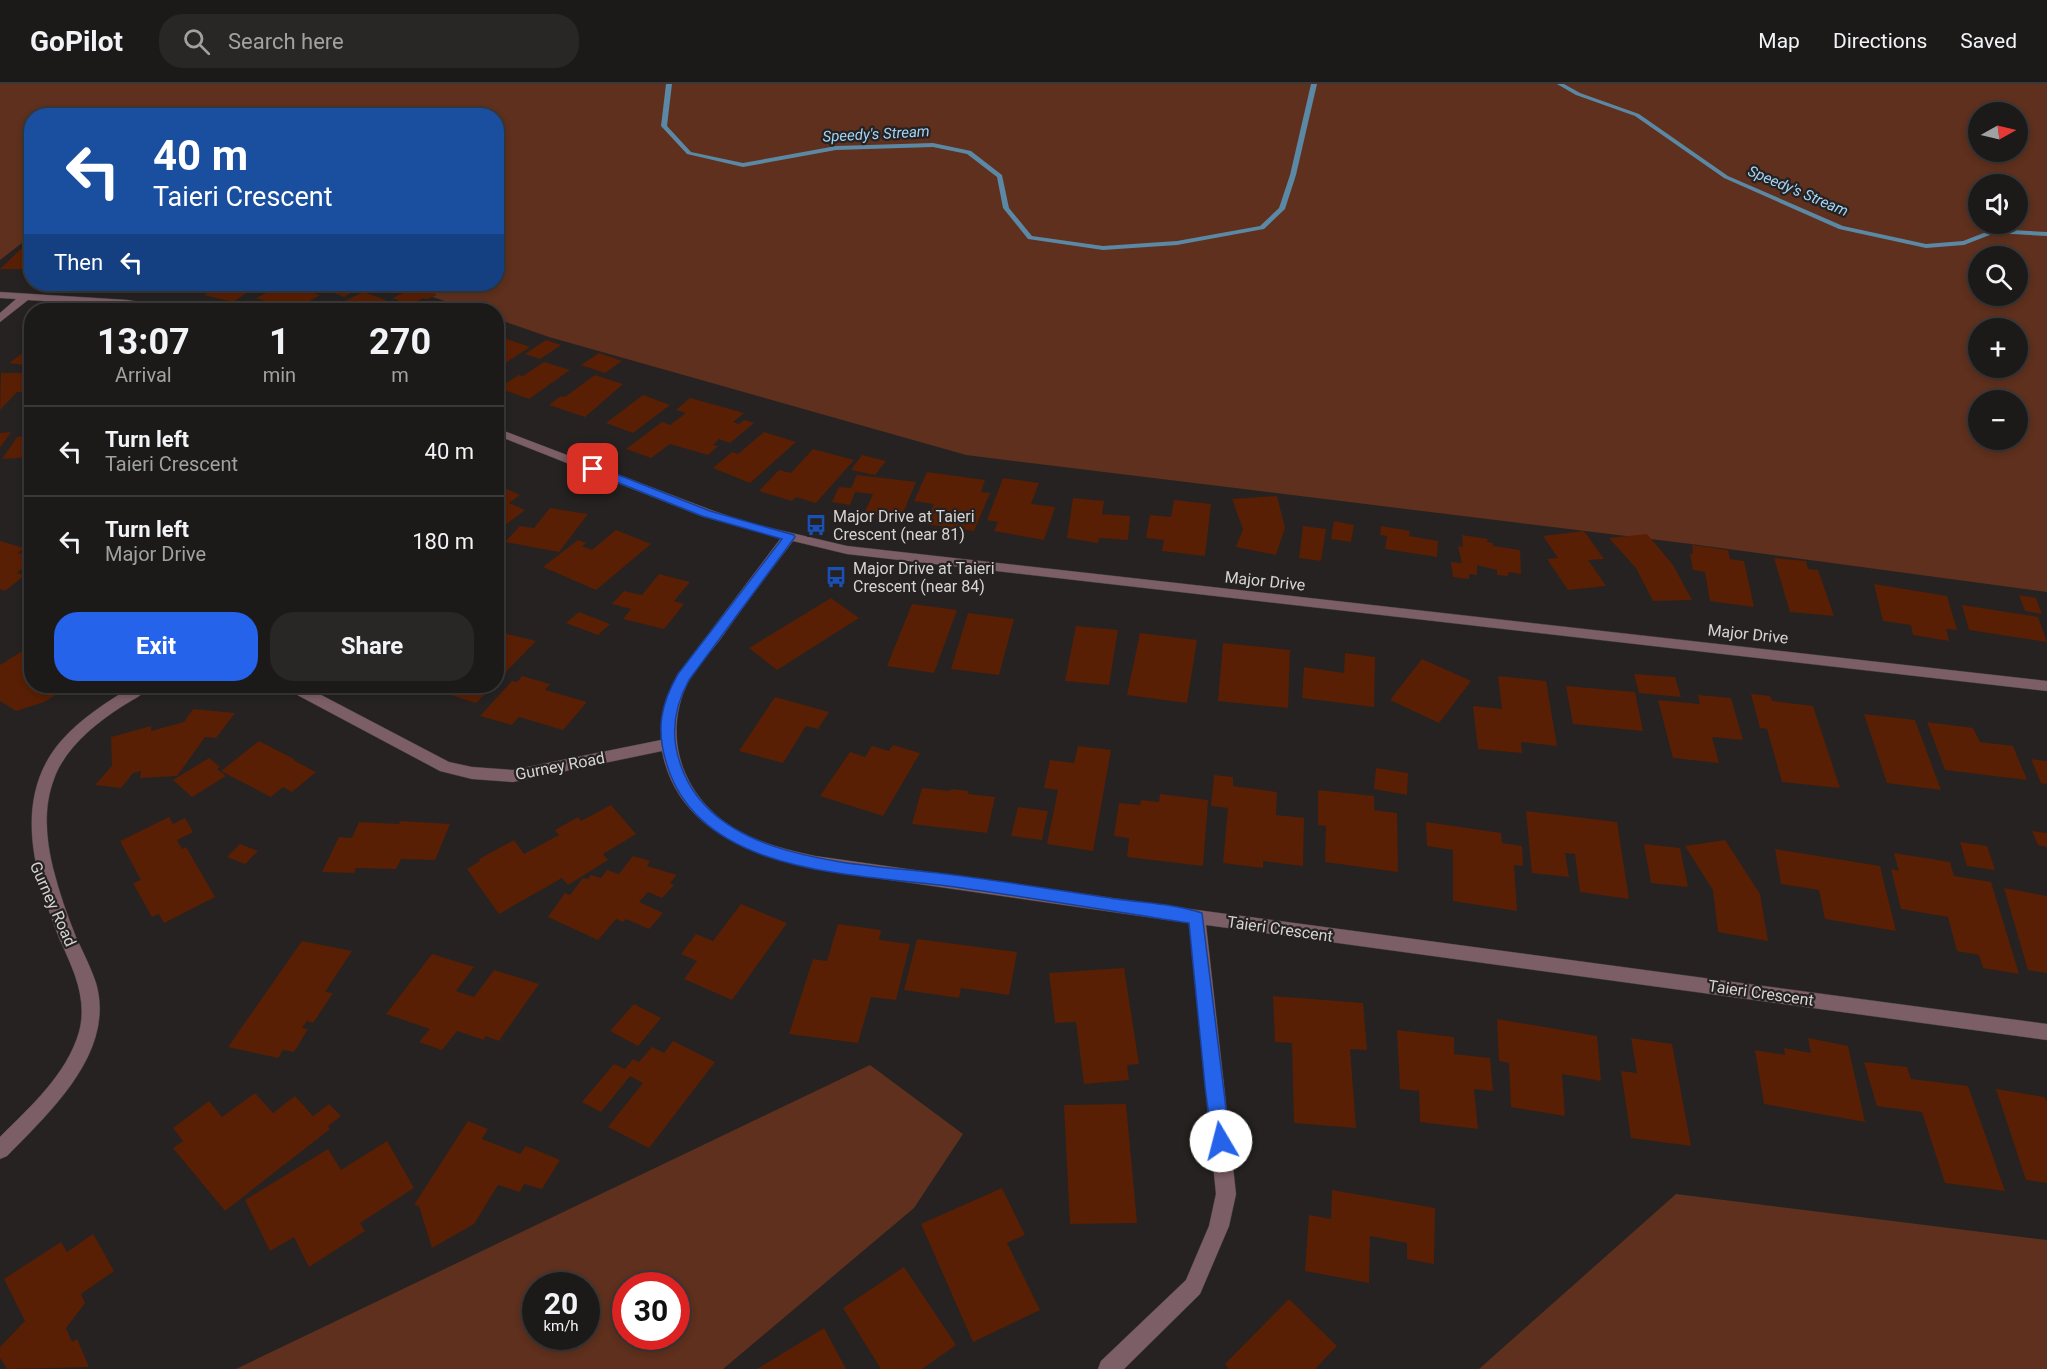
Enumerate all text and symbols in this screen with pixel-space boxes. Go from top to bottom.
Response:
search box [159,14,579,68]
text: GoPilot [30,25,123,58]
icon: search [180,25,213,58]
text: Search here [228,29,344,54]
text: Map [1758,29,1800,53]
text: Directions [1833,29,1927,53]
text: Saved [1960,29,2017,53]
north arrow [1968,102,2028,162]
map controls [1968,102,2028,450]
water label: Speedy's Stream [822,122,930,146]
text: 40 m [153,131,248,180]
icon: left [54,132,132,210]
water label: Speedy's Stream [1745,162,1851,220]
button: sound [1968,174,2028,234]
text: Taieri Crescent [153,181,333,213]
icon: left [115,246,148,279]
button: search [1968,246,2028,306]
text: Then [54,250,103,275]
button: + [1968,318,2028,378]
text: 13:07 [97,321,190,363]
text: 1 [269,321,290,363]
text: 270 [369,321,431,363]
text: Arrival [115,363,172,387]
text: min [263,363,296,387]
text: m [391,363,409,387]
button: − [1968,390,2028,450]
text: Turn left [105,427,189,452]
icon: left [54,435,87,468]
text: 40 m [425,439,474,464]
pin [567,443,618,494]
text: Taieri Crescent [105,452,238,476]
icon: arrive [576,452,609,485]
place label: Major Drive at Taieri Crescent (near 81) [833,507,975,544]
bus stop icon: Major Drive at Taieri Crescent (near 81) [804,513,828,537]
text: Turn left [105,517,189,542]
icon: left [54,525,87,558]
text: 180 m [412,529,474,554]
text: Major Drive [105,542,206,566]
place label: Major Drive at Taieri Crescent (near 84) [853,559,995,596]
bus stop icon: Major Drive at Taieri Crescent (near 84) [824,565,848,589]
street label: Major Drive [1224,567,1306,595]
button: Exit [54,612,258,681]
button: Share [270,612,474,681]
street label: Major Drive [1707,620,1789,648]
street label: Gurney Road [514,748,606,784]
street label: Gurney Road [26,859,80,949]
street label: Taieri Crescent [1226,912,1334,946]
street label: Taieri Crescent [1707,976,1815,1010]
position arrow [1189,1109,1253,1173]
speed limit sign: 30 [612,1272,690,1350]
text: 20 [544,1286,578,1321]
text: km/h [543,1317,579,1335]

